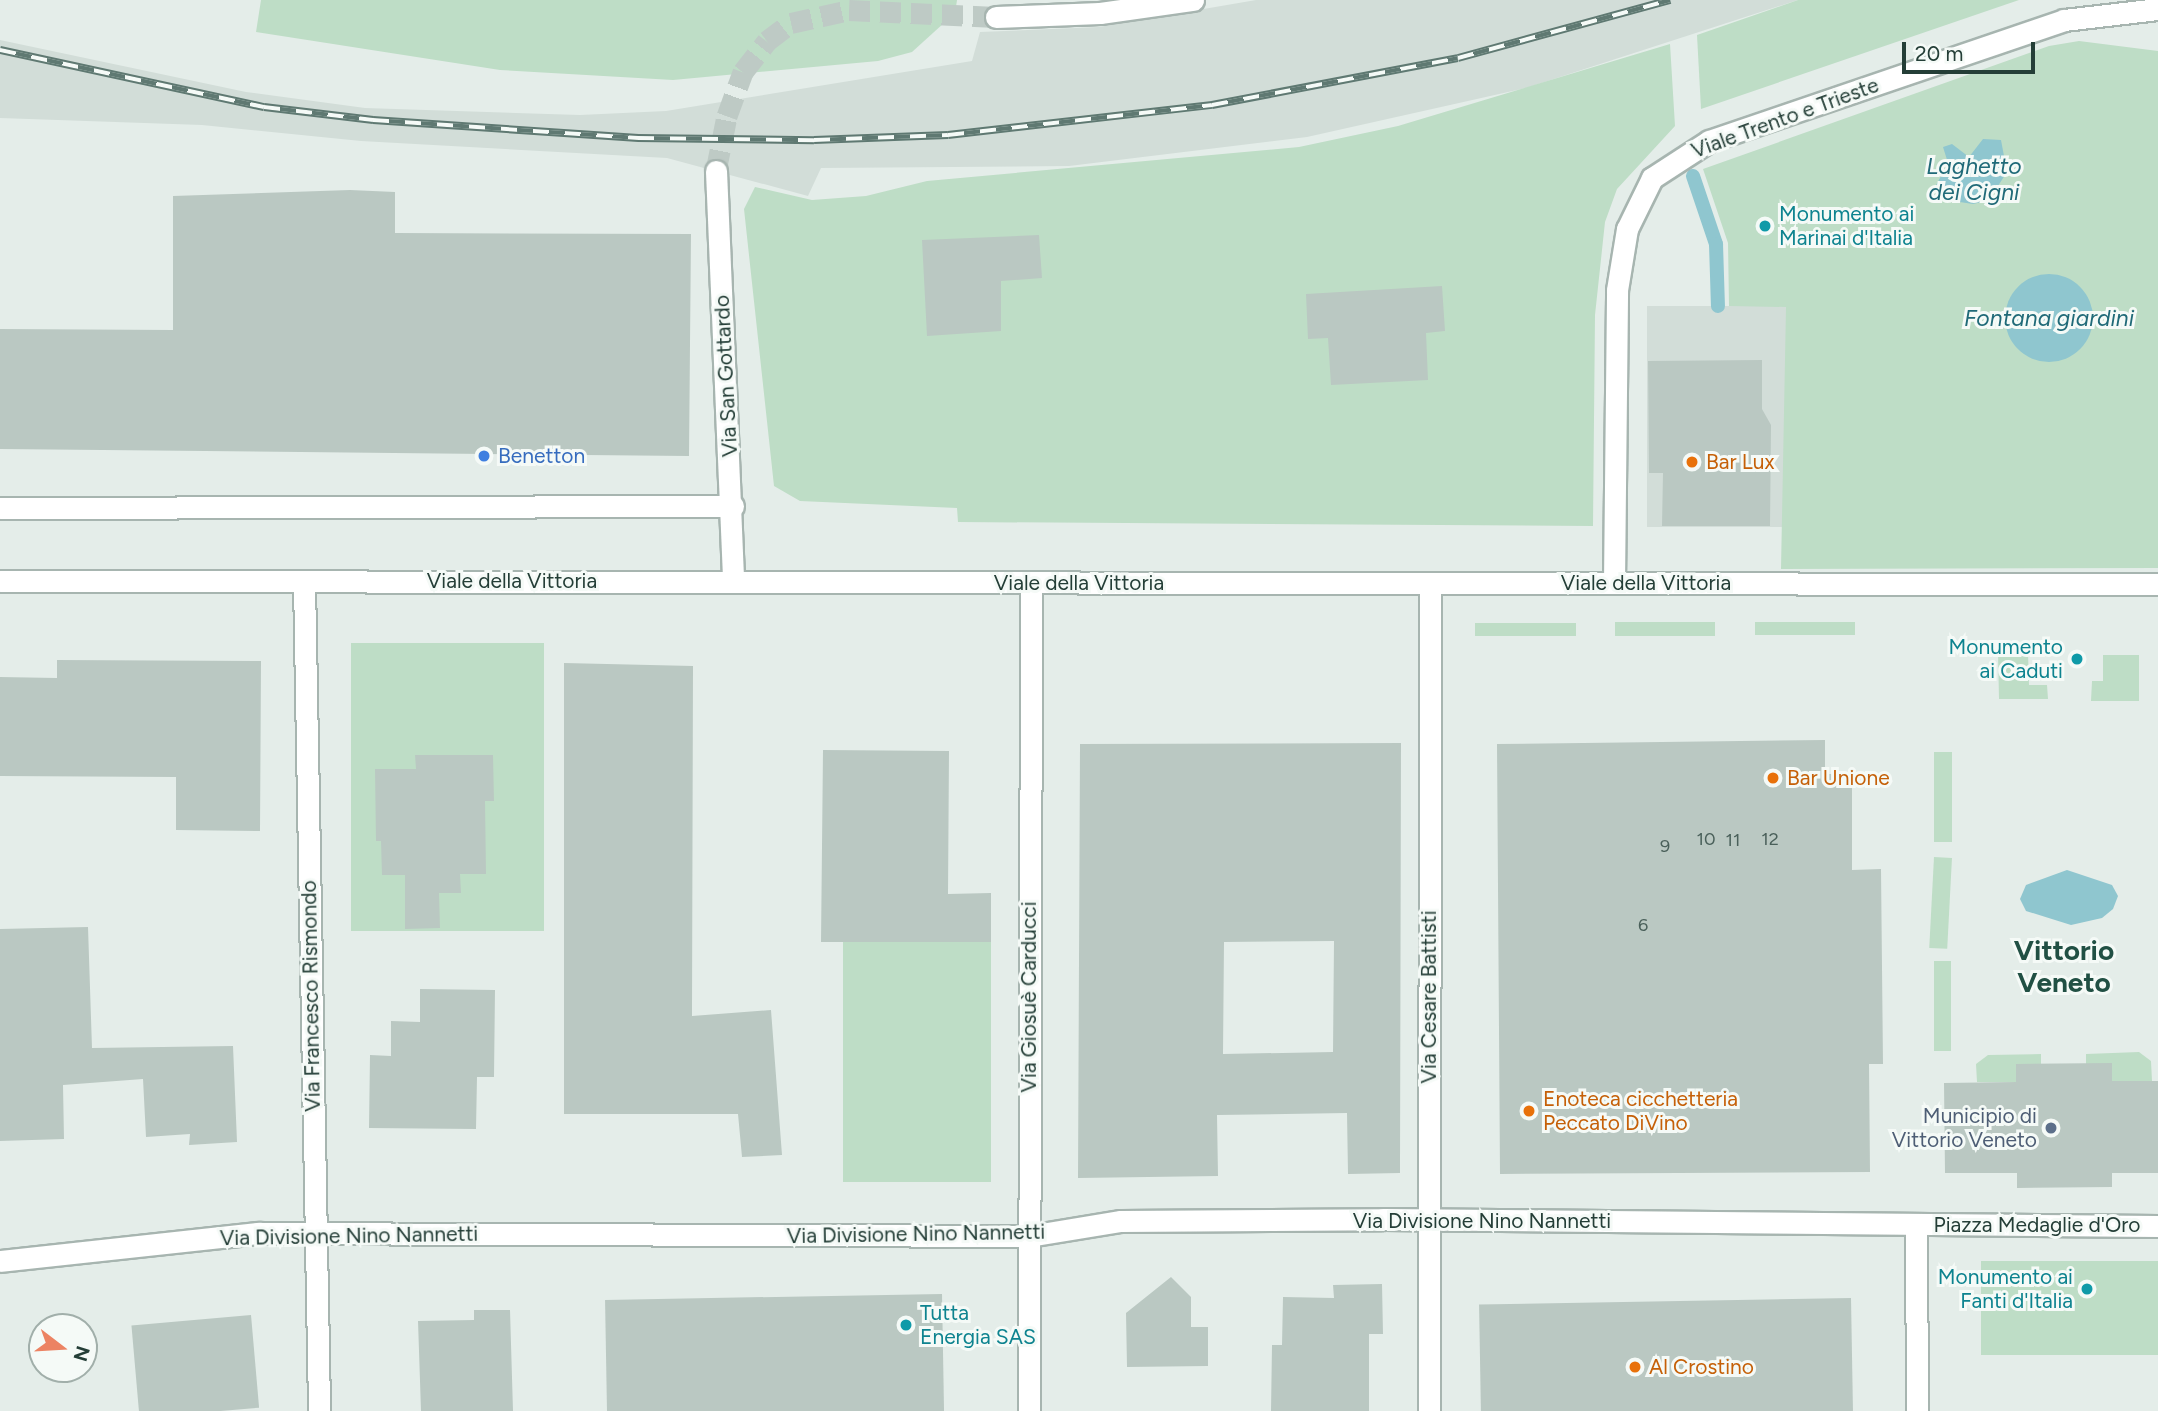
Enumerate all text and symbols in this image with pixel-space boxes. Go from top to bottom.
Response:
scale bar [1906,28,2039,72]
text: 20 m [1915,41,1963,66]
street label: Viale Trento e Trieste [1688,72,1882,164]
water label: Laghetto dei Cigni [1926,152,2022,206]
place label: Monumento ai Marinai d'Italia [1779,201,1914,251]
marker: Monumento ai Marinai d'Italia [1757,218,1773,234]
street label: Via San Gottardo [709,294,743,458]
water label: Fontana giardini [1964,304,2134,332]
place label: Benetton [498,443,585,469]
marker: Benetton [476,448,492,464]
place label: Bar Lux [1706,449,1774,475]
marker: Bar Lux [1684,454,1700,470]
street label: Viale della Vittoria [427,568,597,594]
street label: Viale della Vittoria [994,570,1164,596]
street label: Viale della Vittoria [1561,570,1731,596]
place label: Monumento ai Caduti [1948,634,2063,684]
marker: Monumento ai Caduti [2069,651,2085,667]
place label: Bar Unione [1787,765,1890,791]
marker: Bar Unione [1765,770,1781,786]
house number: 10 [1697,828,1715,850]
house number: 12 [1761,828,1779,850]
house number: 11 [1726,829,1740,851]
house number: 9 [1660,835,1670,857]
street label: Via Francesco Rismondo [296,880,326,1112]
street label: Via Giosuè Carducci [1016,901,1042,1093]
street label: Via Cesare Battisti [1416,910,1442,1084]
house number: 6 [1638,914,1648,936]
district label: Vittorio Veneto [2014,933,2114,999]
place label: Enoteca cicchetteria Peccato DiVino [1543,1086,1738,1136]
marker: Enoteca cicchetteria Peccato DiVino [1521,1103,1537,1119]
place label: Municipio di Vittorio Veneto [1892,1103,2037,1153]
marker: Municipio di Vittorio Veneto [2043,1120,2059,1136]
street label: Via Divisione Nino Nannetti [1353,1208,1611,1234]
street label: Piazza Medaglie d'Oro [1933,1212,2141,1238]
street label: Via Divisione Nino Nannetti [787,1219,1045,1249]
street label: Via Divisione Nino Nannetti [220,1221,478,1251]
place label: Monumento ai Fanti d'Italia [1938,1264,2073,1314]
marker: Monumento ai Fanti d'Italia [2079,1281,2095,1297]
place label: Tutta Energia SAS [920,1300,1036,1350]
north arrow [28,1313,98,1383]
marker: Tutta Energia SAS [898,1317,914,1333]
text: N [69,1343,95,1364]
place label: Al Crostino [1649,1354,1754,1380]
marker: Al Crostino [1627,1359,1643,1375]

